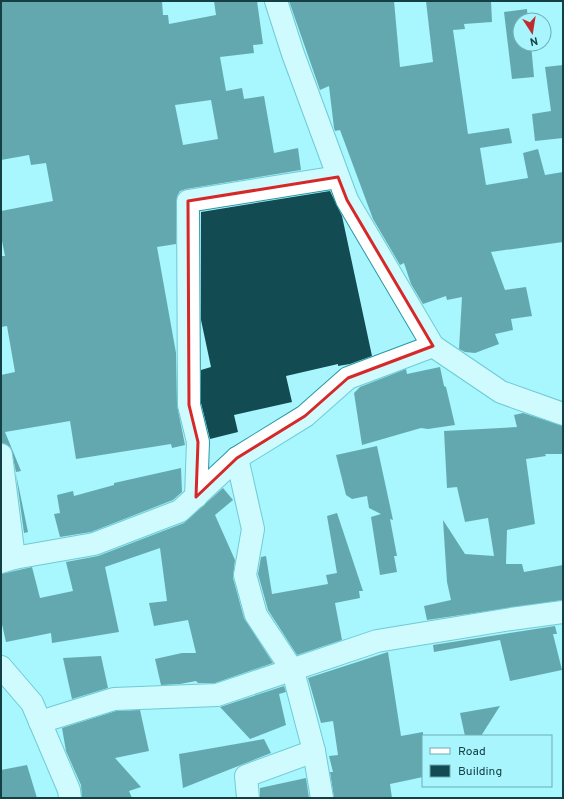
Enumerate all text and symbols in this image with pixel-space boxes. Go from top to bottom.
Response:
north arrow [512,12,552,52]
text: N [529,33,539,48]
legend [422,735,552,787]
text: Road [458,744,486,760]
text: Building [458,764,502,780]

